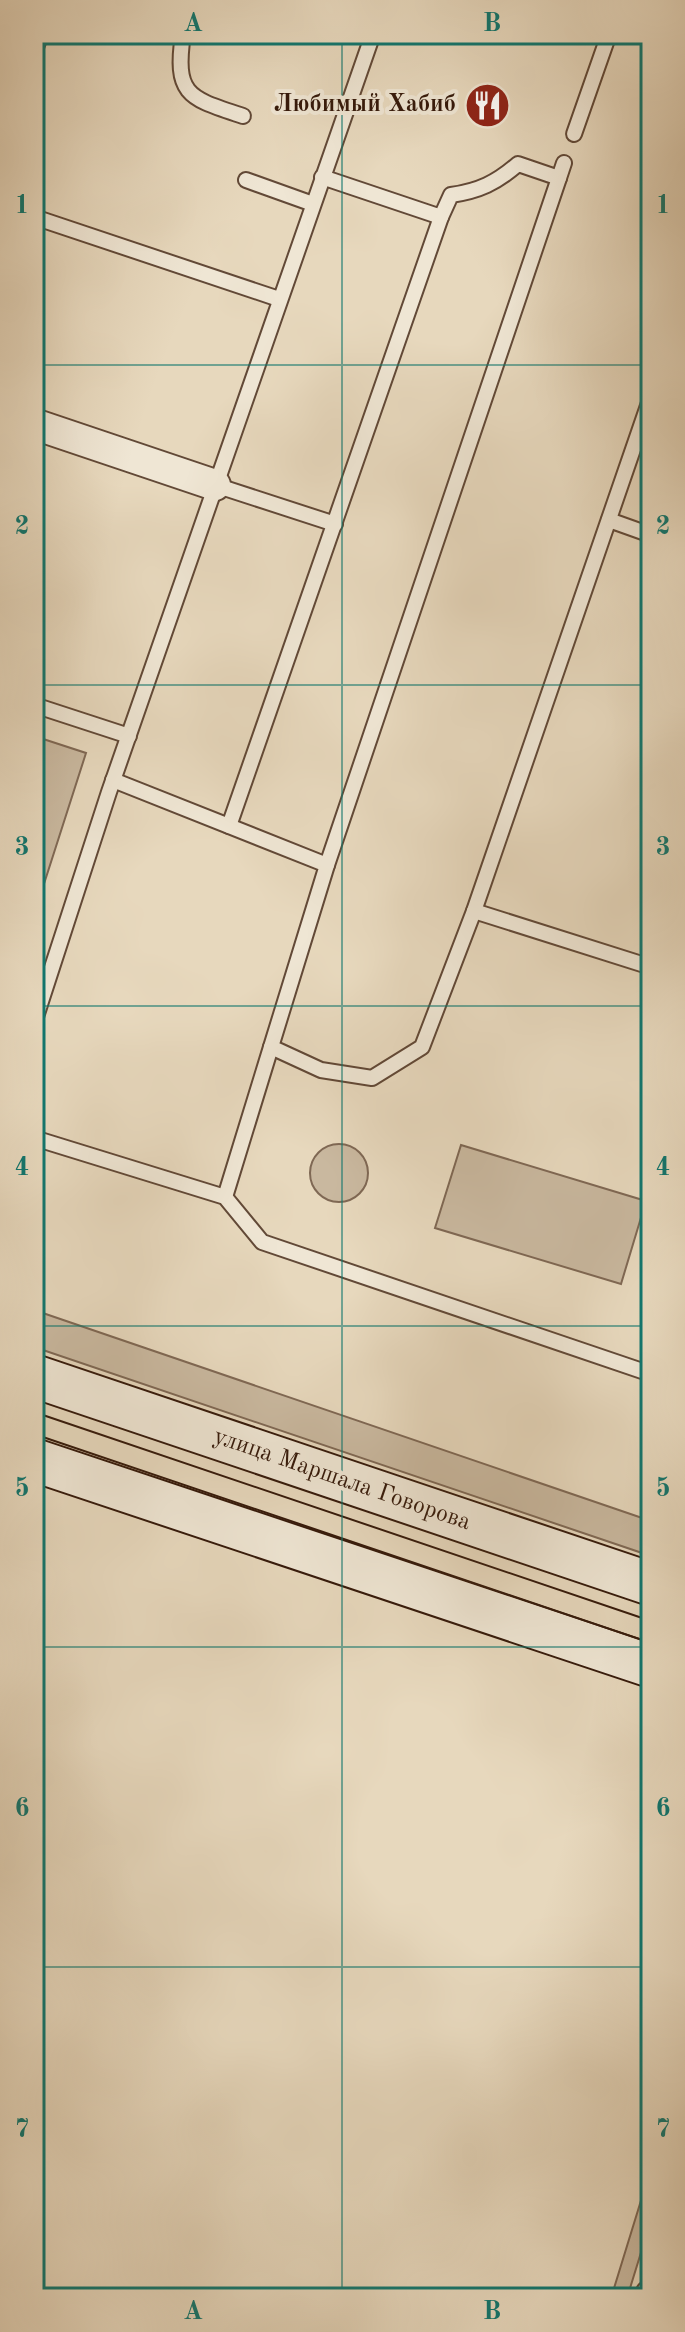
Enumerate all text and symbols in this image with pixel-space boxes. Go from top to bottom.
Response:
text: A [183,11,203,37]
text: B [483,11,501,37]
restaurant icon: Любимый Хабиб [463,81,511,129]
place label: Любимый Хабиб [274,93,456,117]
text: 1 [14,193,30,219]
text: 1 [655,193,671,219]
text: 2 [14,514,30,540]
text: 2 [655,514,671,540]
text: 3 [14,835,30,861]
text: 3 [655,835,671,861]
text: 4 [14,1155,30,1181]
text: 4 [655,1155,671,1181]
street label: улица Маршала Говорова [210,1425,474,1535]
text: 5 [14,1476,30,1502]
text: 5 [655,1476,671,1502]
text: 6 [14,1796,30,1822]
text: 6 [655,1796,671,1822]
text: 7 [14,2117,30,2143]
text: 7 [655,2117,671,2143]
text: A [183,2299,203,2325]
text: B [483,2299,501,2325]

